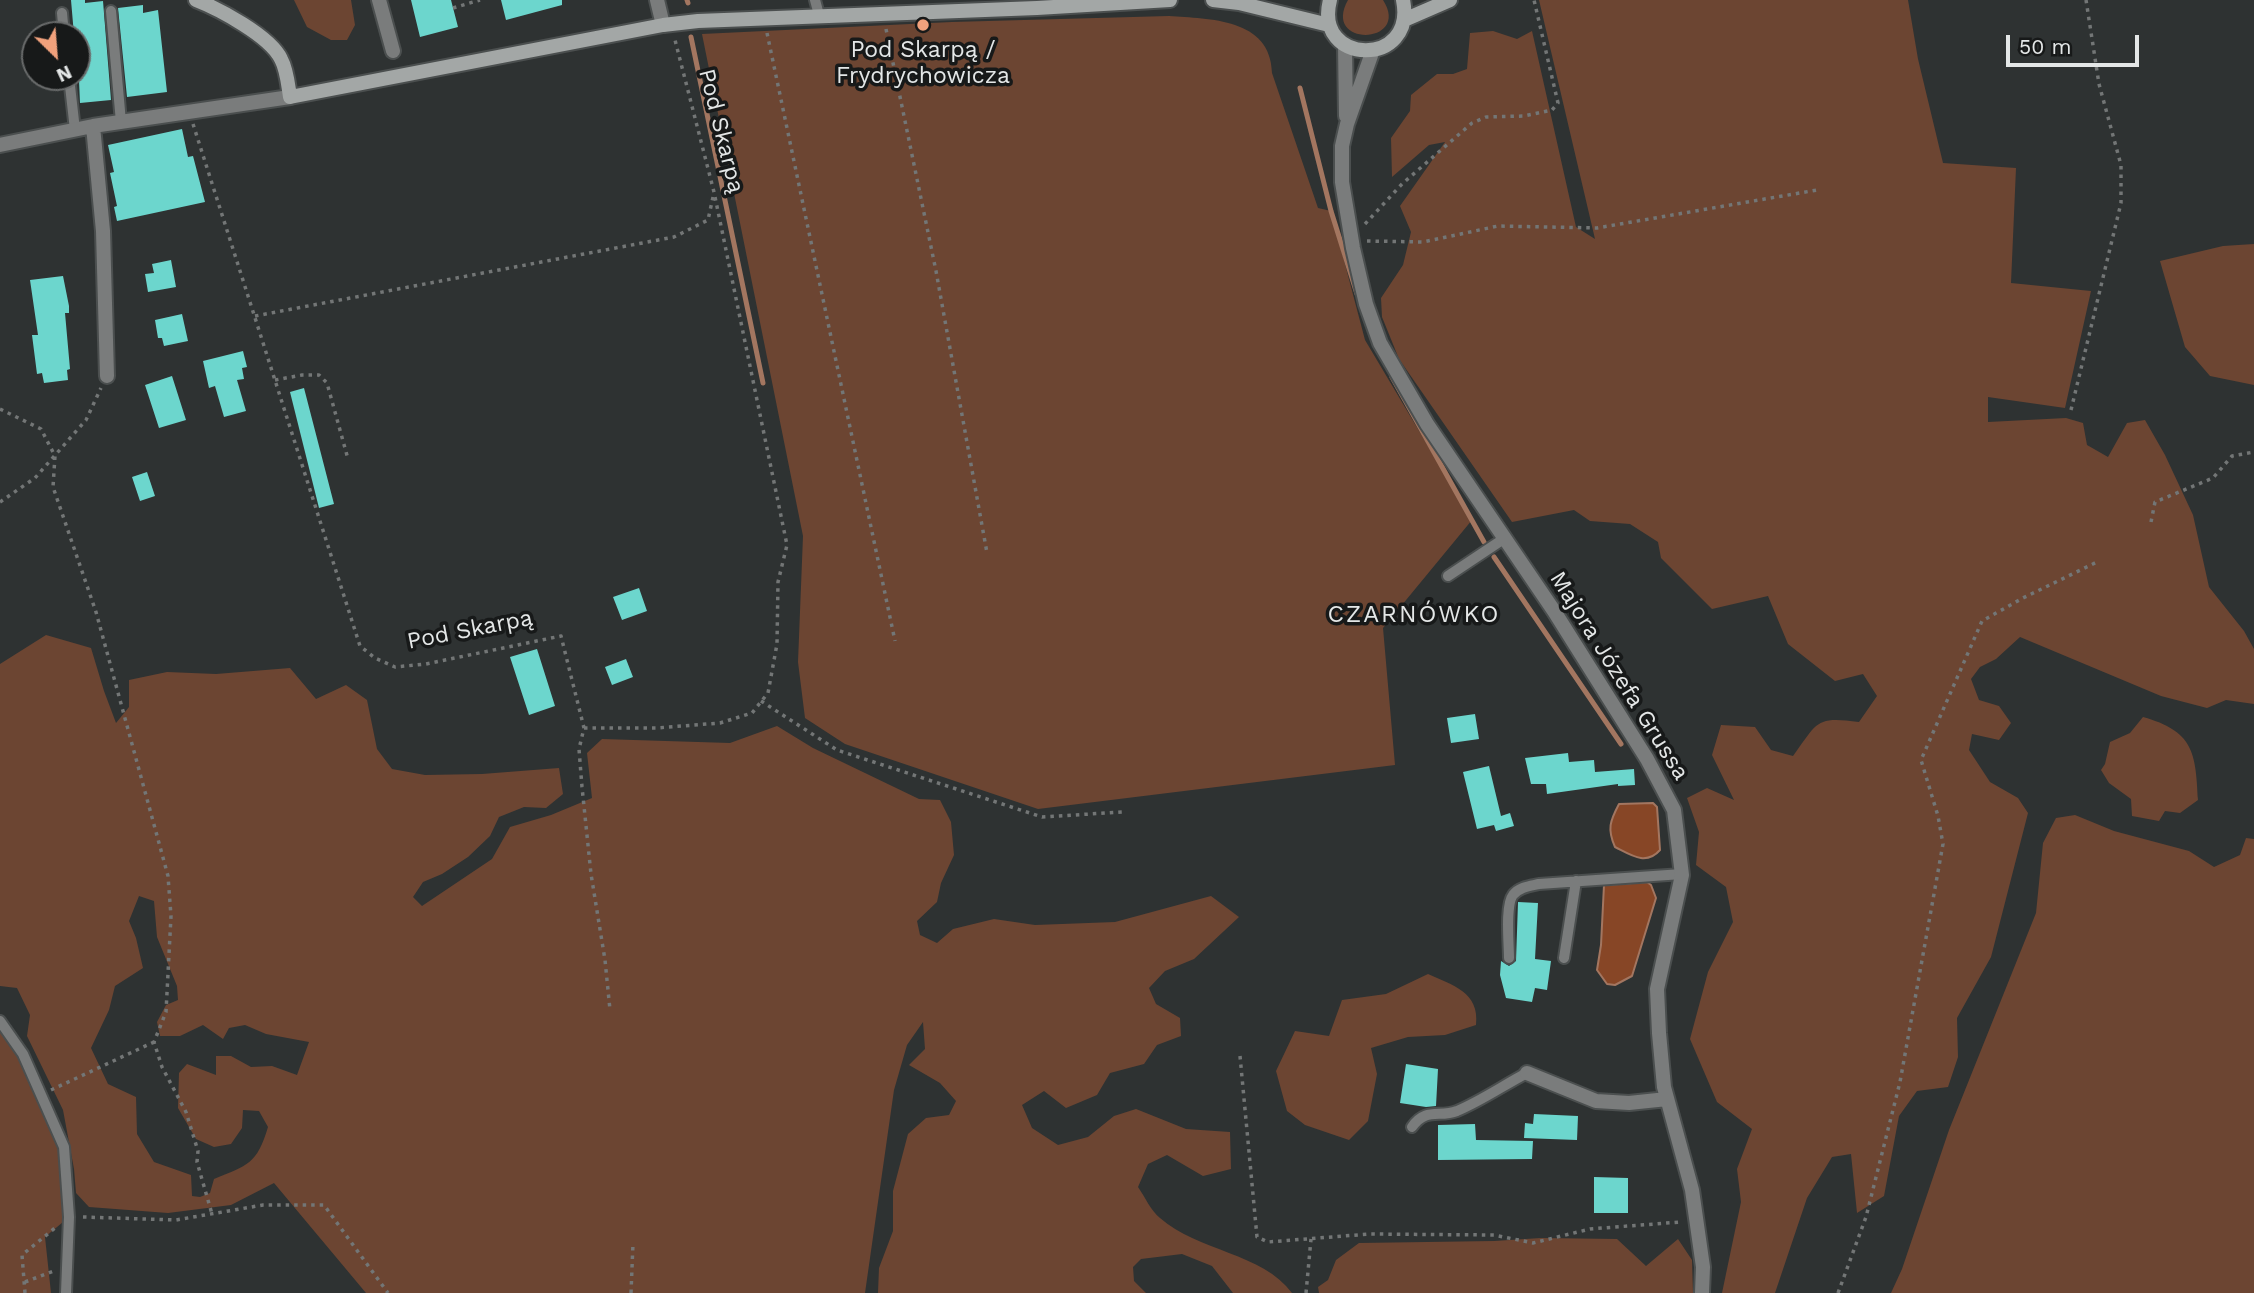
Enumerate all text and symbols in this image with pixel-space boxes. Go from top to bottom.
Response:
marker: Pod Skarpą / Frydrychowicza [915,17,931,33]
north arrow [21,21,91,91]
scale bar [2009,21,2142,65]
text: 50 m [2019,34,2071,59]
place label: Pod Skarpą / Frydrychowicza [836,36,1010,90]
text: N [53,60,75,87]
street label: Pod Skarpą [692,66,750,196]
street label: Majora Józefa Grussa [1544,567,1694,785]
district label: CZARNÓWKO [1329,601,1499,629]
street label: Pod Skarpą [405,604,535,656]

